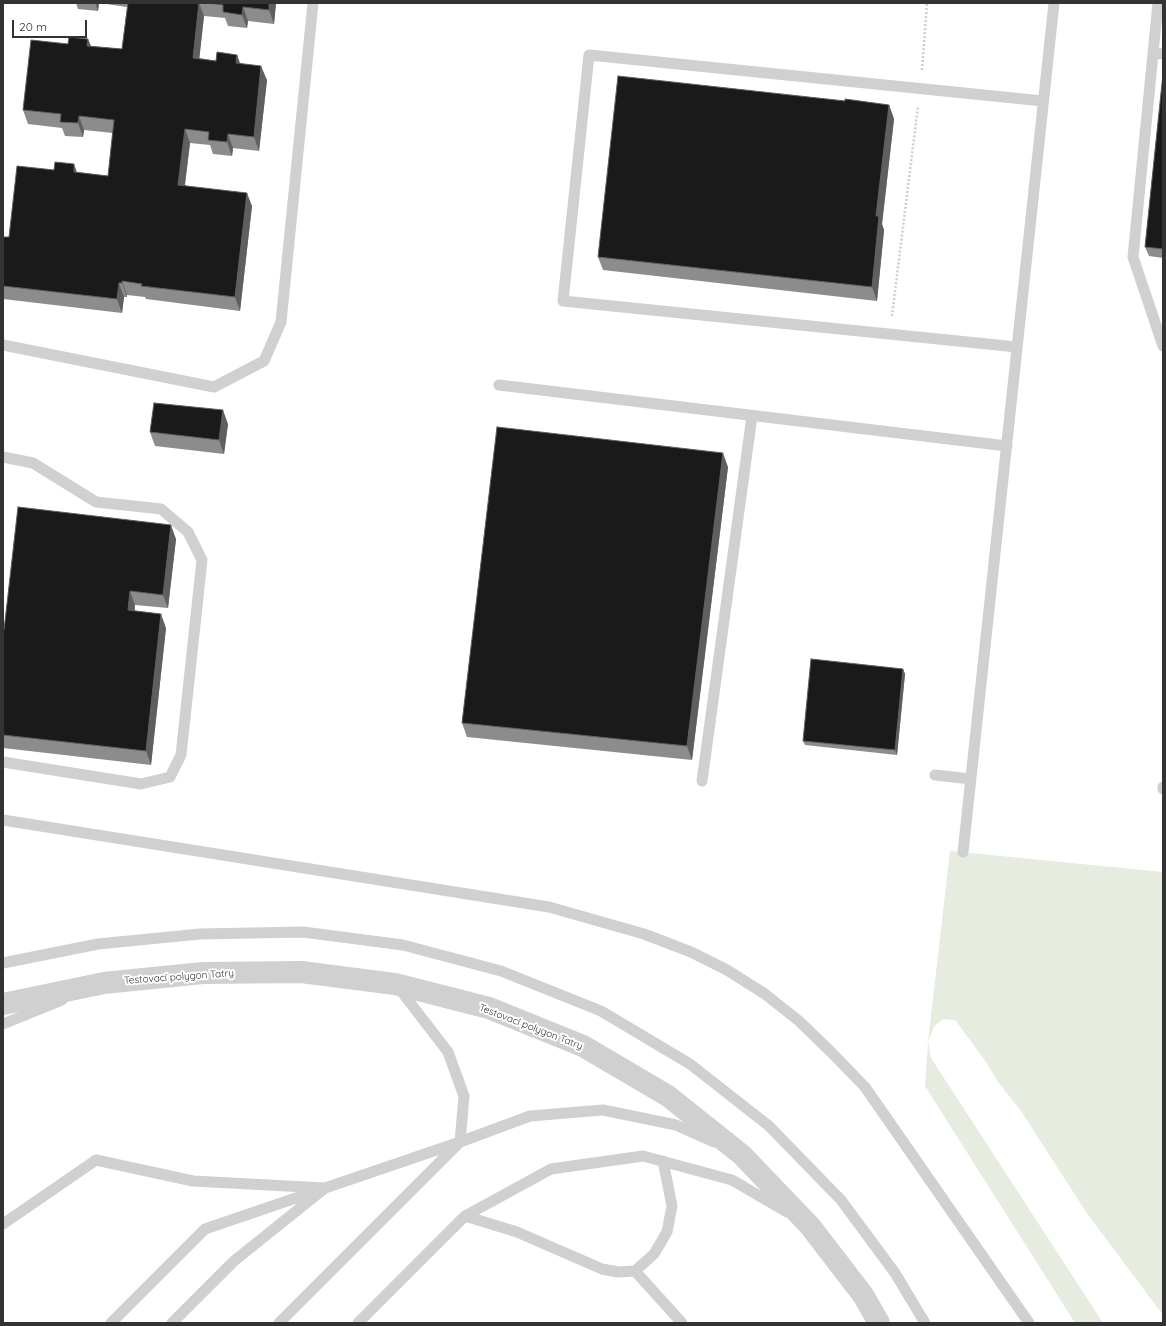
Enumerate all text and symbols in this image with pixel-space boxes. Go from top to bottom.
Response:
scale bar [14,12,89,38]
text: 20 m [19,19,47,34]
street label: Testovací polygon Tatry [124,967,234,987]
street label: Testovací polygon Tatry [477,1002,585,1052]

